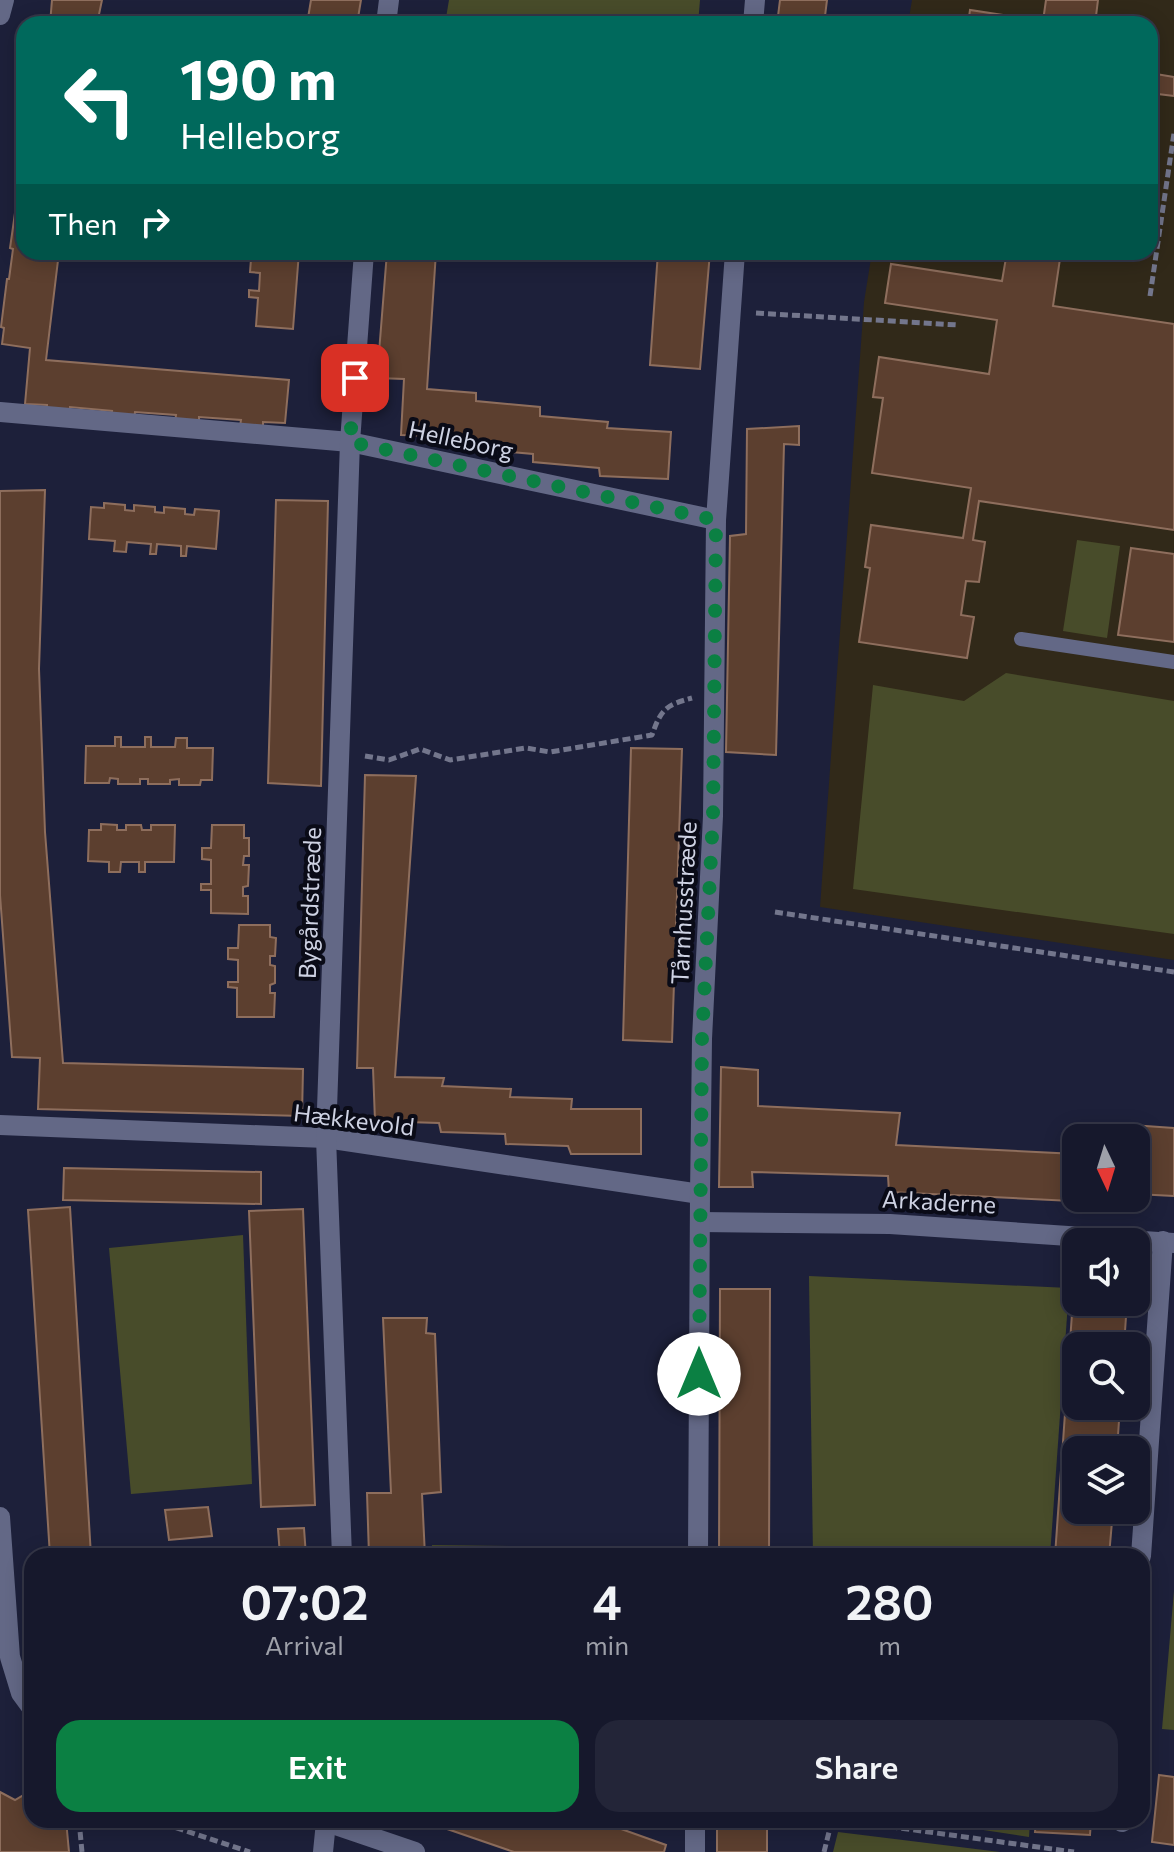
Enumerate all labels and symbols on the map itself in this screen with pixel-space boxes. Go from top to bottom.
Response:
pin [321,344,389,412]
street label: Helleborg [406,414,516,464]
street label: Tårnhusstræde [664,821,702,985]
street label: Bygårdstræde [292,827,326,979]
street label: Hækkevold [292,1097,416,1141]
north arrow [1062,1124,1150,1212]
street label: Arkaderne [881,1184,997,1218]
position arrow [657,1332,741,1416]

